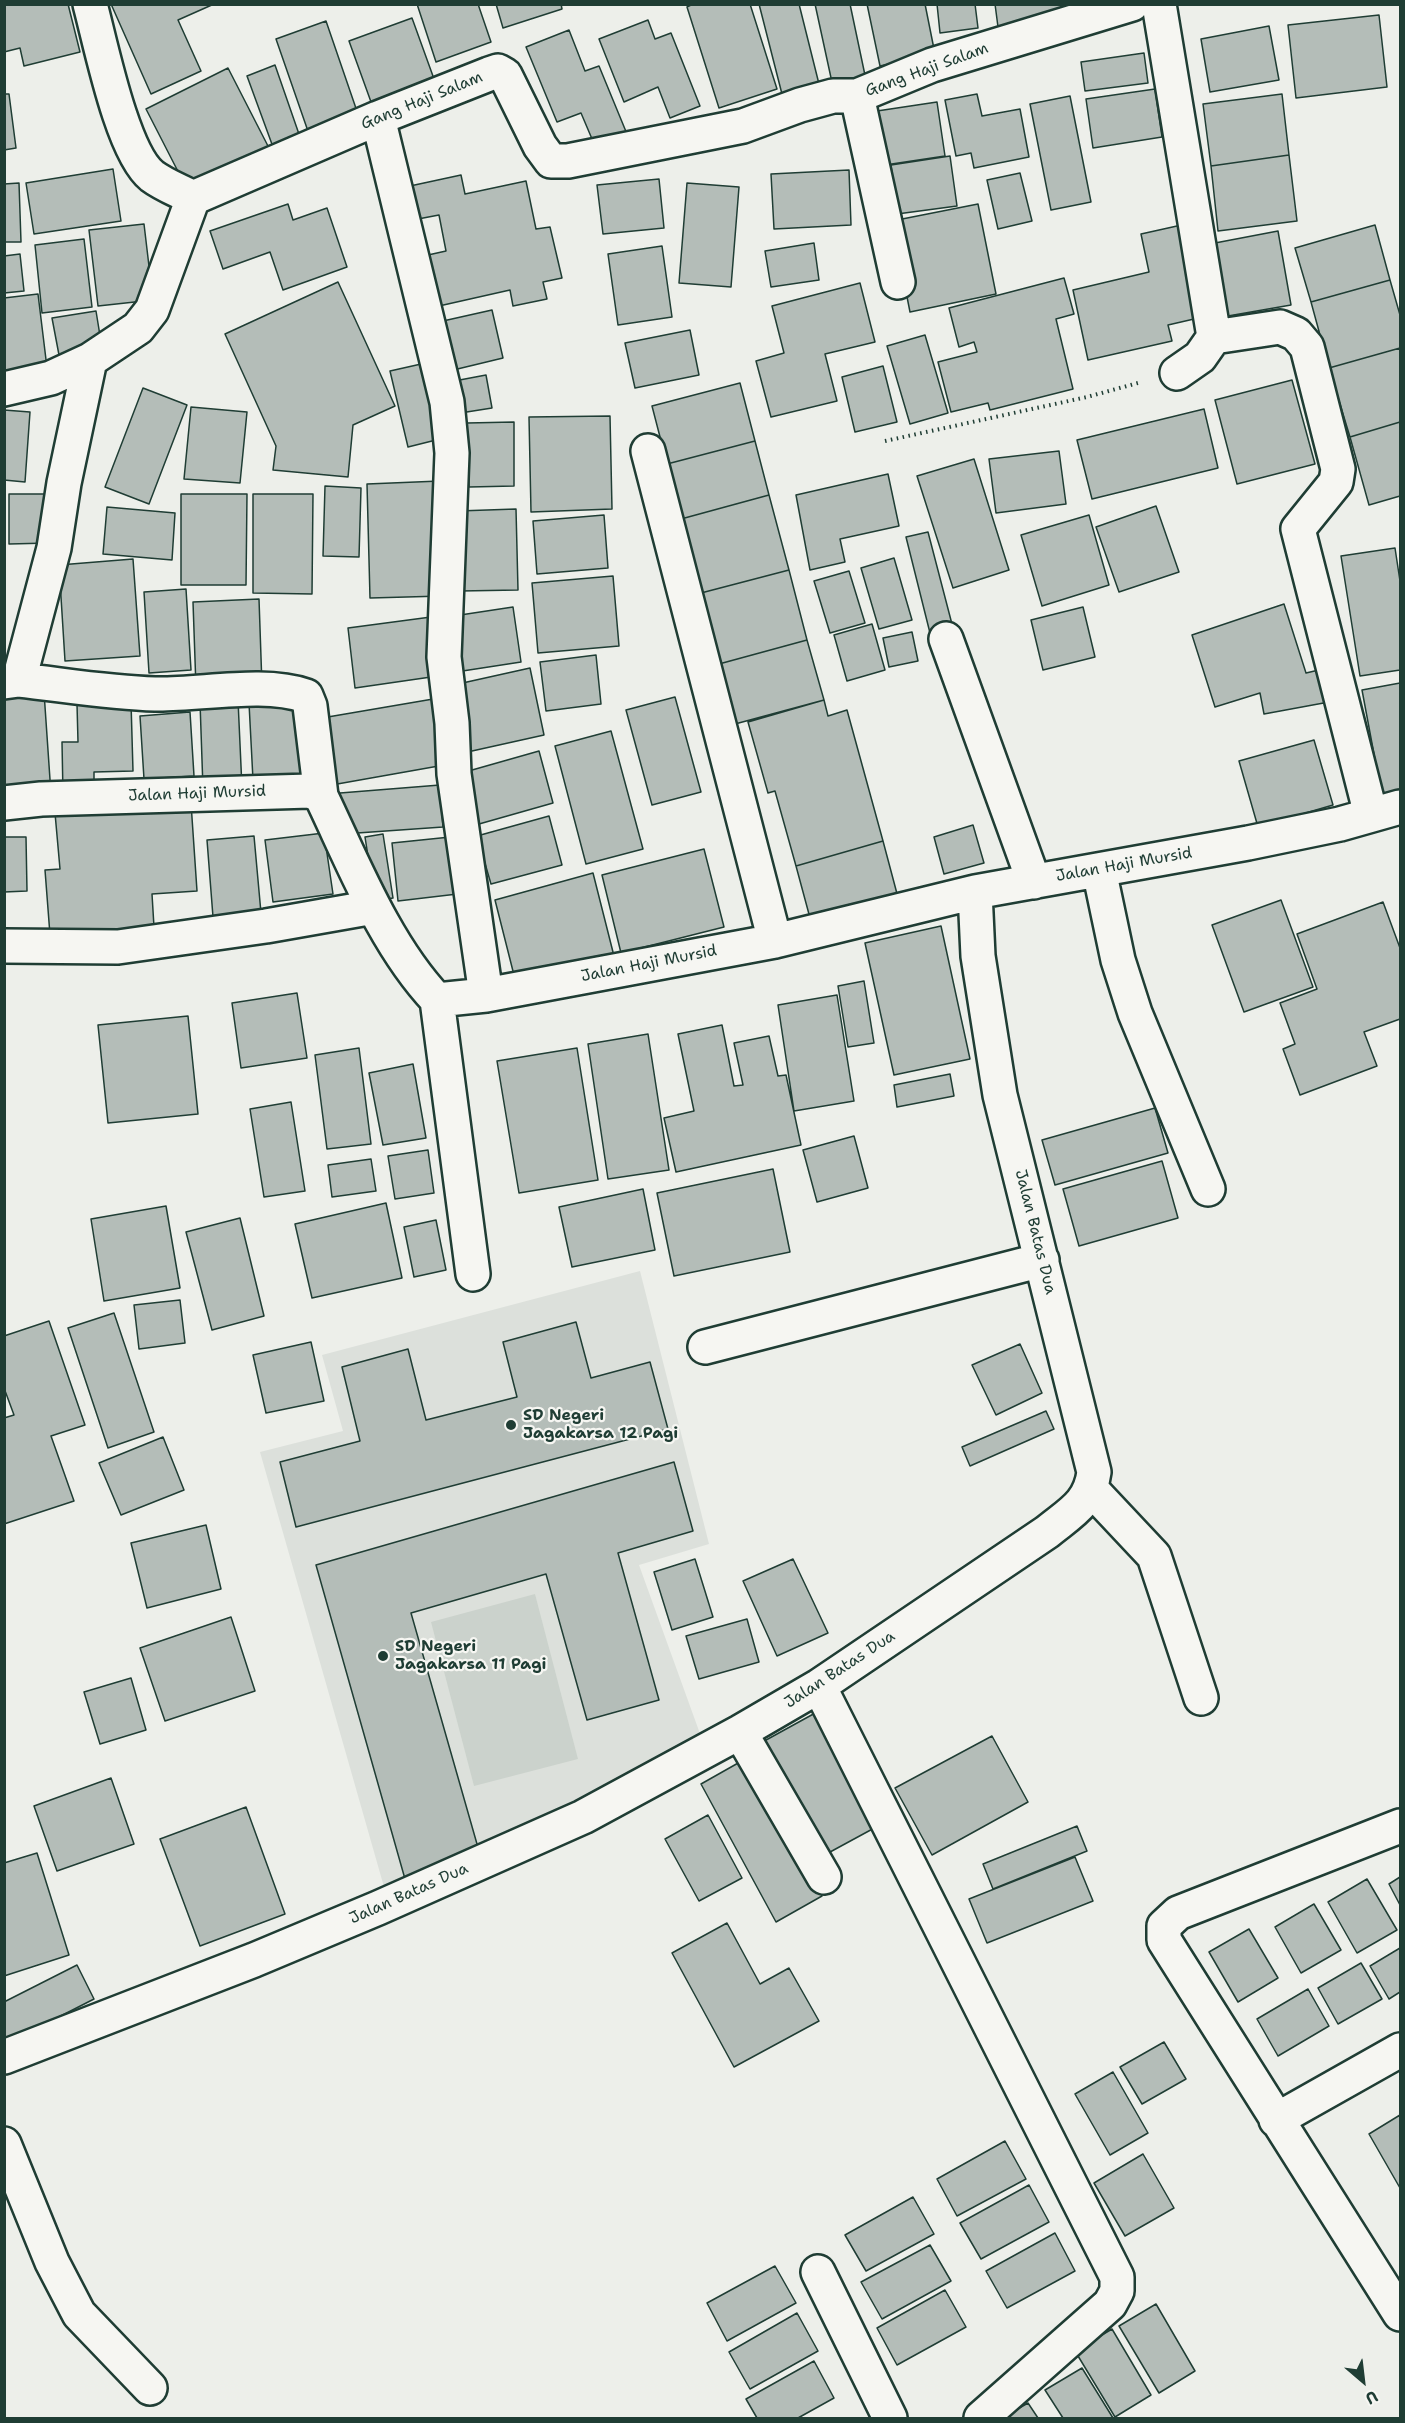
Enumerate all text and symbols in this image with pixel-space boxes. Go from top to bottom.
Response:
street label: Gang Haji Salam [863,39,991,101]
street label: Gang Haji Salam [358,68,486,134]
street label: Jalan Haji Mursid [128,782,266,806]
street label: Jalan Haji Mursid [1054,844,1194,886]
street label: Jalan Haji Mursid [579,941,719,987]
street label: Jalan Batas Dua [1010,1168,1060,1296]
place label: SD Negeri Jagakarsa 12 Pagi [523,1406,678,1444]
marker: SD Negeri Jagakarsa 12 Pagi [504,1418,518,1432]
street label: Jalan Batas Dua [781,1627,899,1713]
place label: SD Negeri Jagakarsa 11 Pagi [395,1637,546,1675]
marker: SD Negeri Jagakarsa 11 Pagi [376,1649,390,1663]
street label: Jalan Batas Dua [347,1859,471,1929]
north arrow [1333,2351,1393,2411]
text: U [1362,2385,1381,2409]

